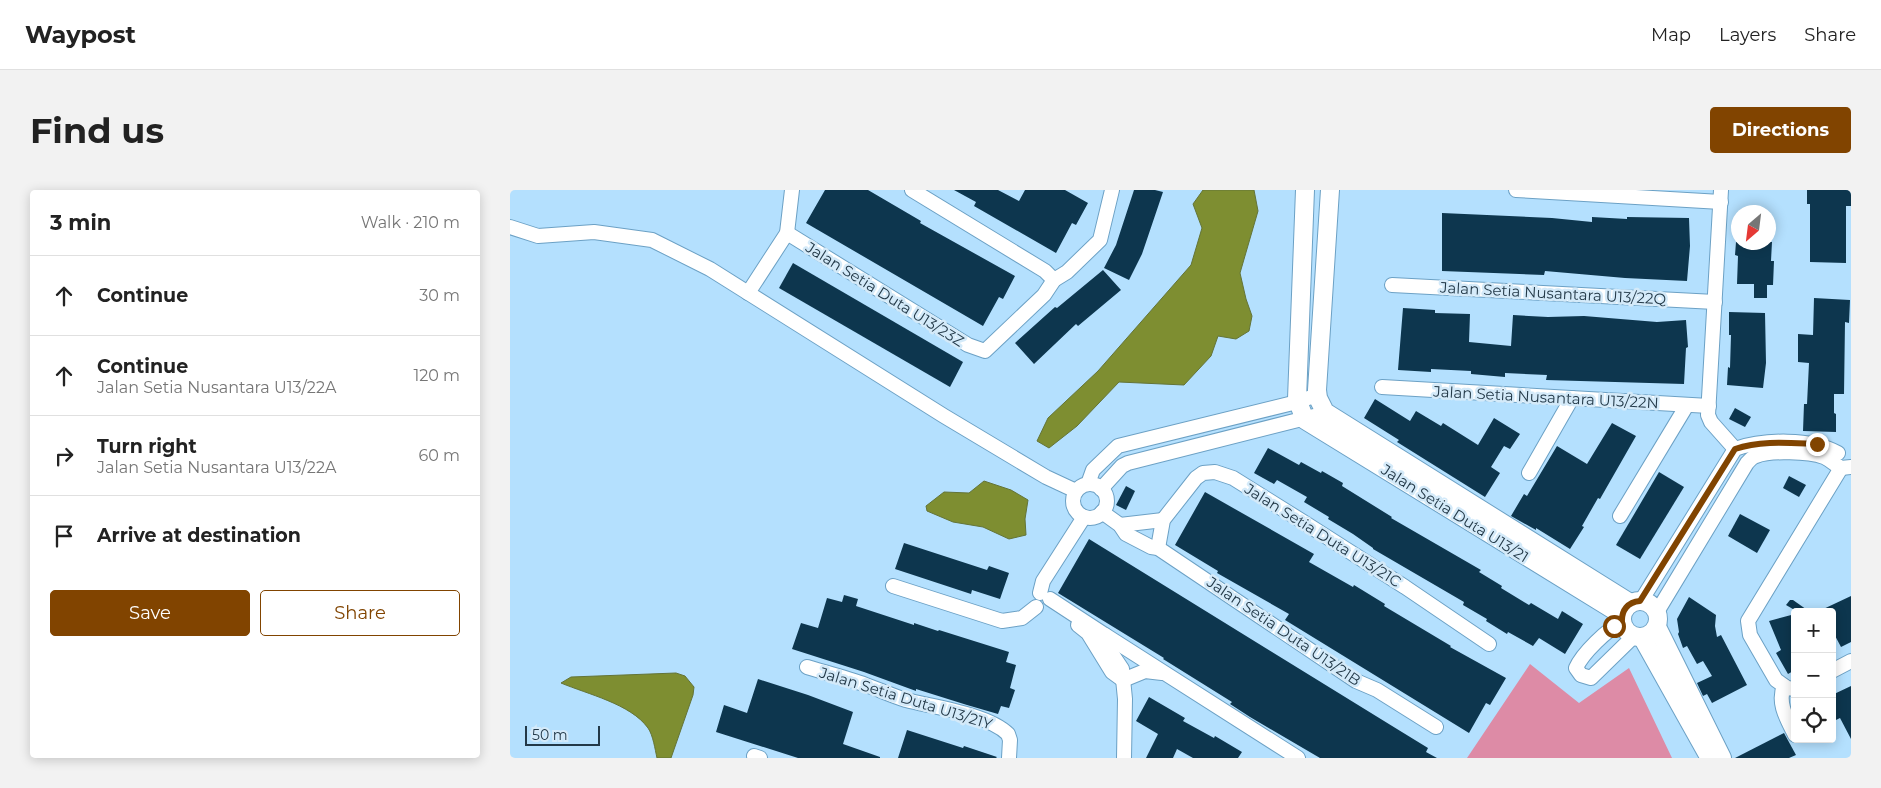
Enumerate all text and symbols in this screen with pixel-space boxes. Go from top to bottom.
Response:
text: Waypost [25,20,136,49]
text: Map [1651,24,1691,46]
text: Layers [1719,24,1776,46]
text: Share [1804,24,1856,46]
button: Directions [1710,107,1851,153]
text: Find us [30,109,164,152]
north arrow [1731,205,1776,250]
text: 3 min [50,210,111,235]
text: Walk · 210 m [361,213,460,232]
street label: Jalan Setia Duta U13/23Z [801,237,968,351]
street label: Jalan Setia Nusantara U13/22Q [1438,278,1667,308]
icon: ahead [50,282,78,310]
text: Continue [97,284,188,307]
text: 30 m [419,286,460,305]
text: Continue [97,355,188,378]
icon: ahead [50,362,78,390]
text: 120 m [413,366,460,385]
text: Jalan Setia Nusantara U13/22A [97,378,336,397]
street label: Jalan Setia Nusantara U13/22N [1432,382,1659,412]
route end [1806,433,1829,456]
text: Turn right [97,435,197,458]
icon: right [50,442,78,470]
text: 60 m [418,446,460,465]
text: Jalan Setia Nusantara U13/22A [97,458,336,477]
street label: Jalan Setia Duta U13/21 [1377,459,1532,566]
street label: Jalan Setia Duta U13/21C [1240,478,1405,591]
icon: arrive [50,522,78,550]
text: Arrive at destination [97,524,301,547]
street label: Jalan Setia Duta U13/21B [1203,572,1365,690]
button: Save [50,590,250,636]
button: Share [260,590,460,636]
map controls [1791,608,1836,743]
button: + [1791,608,1836,653]
route start [1603,615,1626,638]
button: − [1791,653,1836,698]
street label: Jalan Setia Duta U13/21Y [816,662,995,734]
button: locate [1791,698,1836,743]
scale bar [525,723,600,746]
text: 50 m [532,726,568,744]

